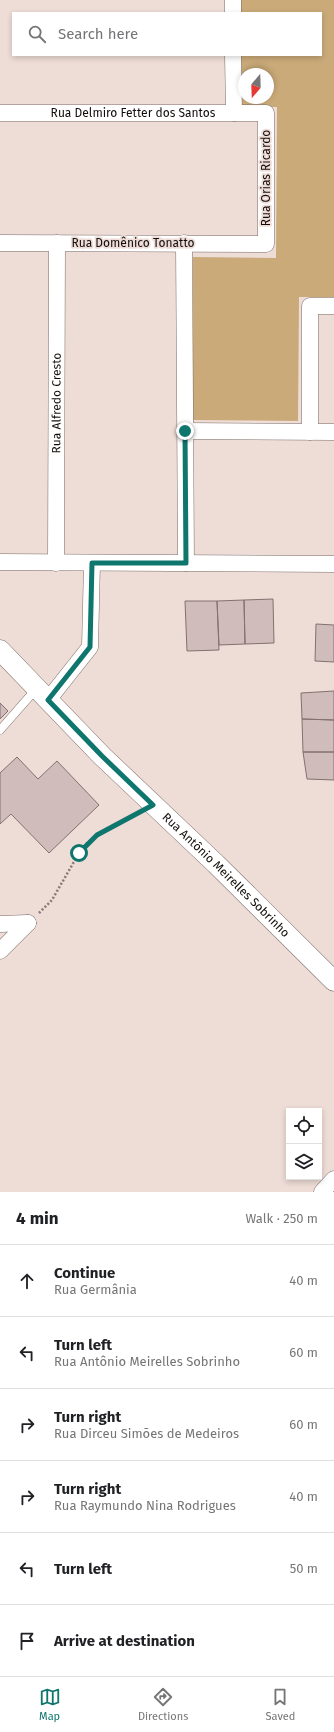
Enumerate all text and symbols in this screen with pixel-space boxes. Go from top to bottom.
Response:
search box [12,12,322,56]
icon: search [26,23,48,45]
text: Search here [58,25,138,43]
north arrow [238,68,274,104]
street label: Rua Delmiro Fetter dos Santos [51,106,216,120]
street label: Rua Orias Ricardo [259,130,273,226]
street label: Rua Domênico Tonatto [71,236,195,250]
street label: Rua Alfredo Cresto [49,353,64,453]
route end [176,422,194,440]
street label: Rua Antônio Meirelles Sobrinho [160,810,293,940]
route start [70,844,88,862]
map controls [286,1108,322,1180]
button: locate [286,1108,322,1144]
button: layers [286,1144,322,1180]
text: 4 min [16,1208,59,1229]
text: Walk · 250 m [245,1211,318,1226]
text: Continue [54,1264,115,1282]
icon: ahead [16,1270,38,1292]
text: 40 m [289,1273,318,1288]
text: Rua Germânia [54,1282,137,1297]
text: Turn left [54,1336,112,1354]
icon: left [16,1342,38,1364]
text: 60 m [289,1345,318,1360]
text: Rua Antônio Meirelles Sobrinho [54,1354,240,1369]
text: Turn right [54,1408,121,1426]
icon: right [16,1414,38,1436]
text: 60 m [289,1417,318,1432]
text: Rua Dirceu Simões de Medeiros [54,1426,239,1441]
text: Turn right [54,1480,121,1498]
icon: right [16,1486,38,1508]
text: 40 m [289,1489,318,1504]
text: Rua Raymundo Nina Rodrigues [54,1498,236,1513]
icon: left [16,1558,38,1580]
text: Turn left [54,1560,112,1578]
text: 50 m [290,1561,318,1576]
icon: arrive [16,1630,38,1652]
text: Arrive at destination [54,1632,195,1650]
tab: Map [39,1686,61,1723]
tab: Directions [138,1686,188,1723]
tab: Saved [266,1686,295,1723]

